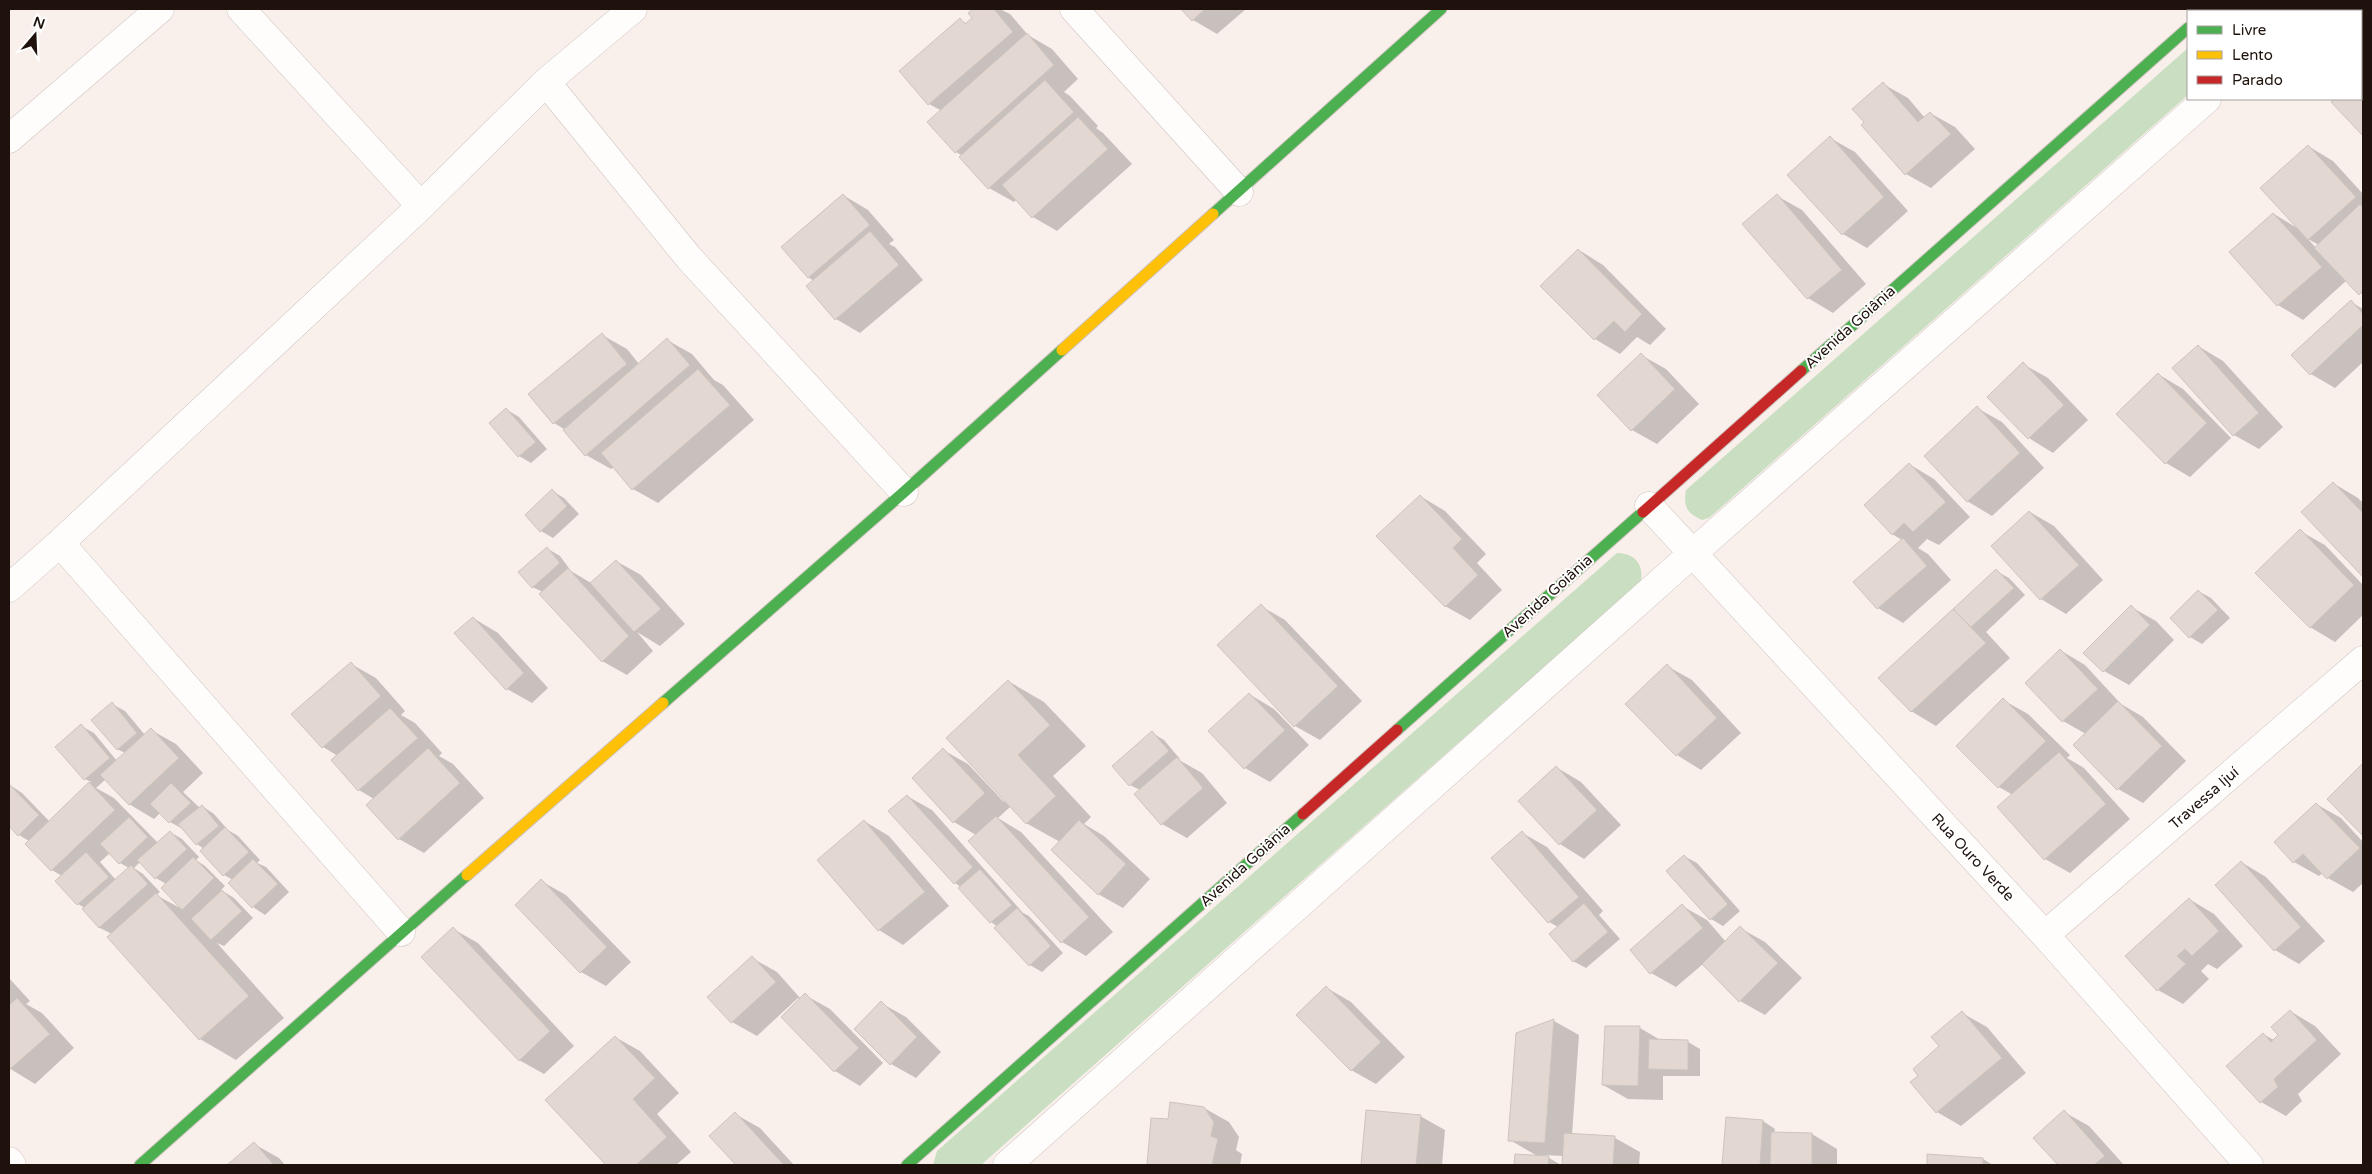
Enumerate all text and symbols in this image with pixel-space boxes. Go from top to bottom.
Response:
north arrow [10,10,60,60]
legend [2187,10,2362,100]
text: N [31,13,47,33]
text: Livre [2232,21,2266,39]
text: Lento [2232,46,2273,64]
text: Parado [2232,71,2283,89]
street label: Avenida Goiânia [1801,282,1899,372]
street label: Avenida Goiânia [1498,551,1596,641]
street label: Travessa Ijuí [2166,763,2243,833]
street label: Rua Ouro Verde [1928,809,2018,905]
street label: Avenida Goiânia [1196,820,1294,910]

